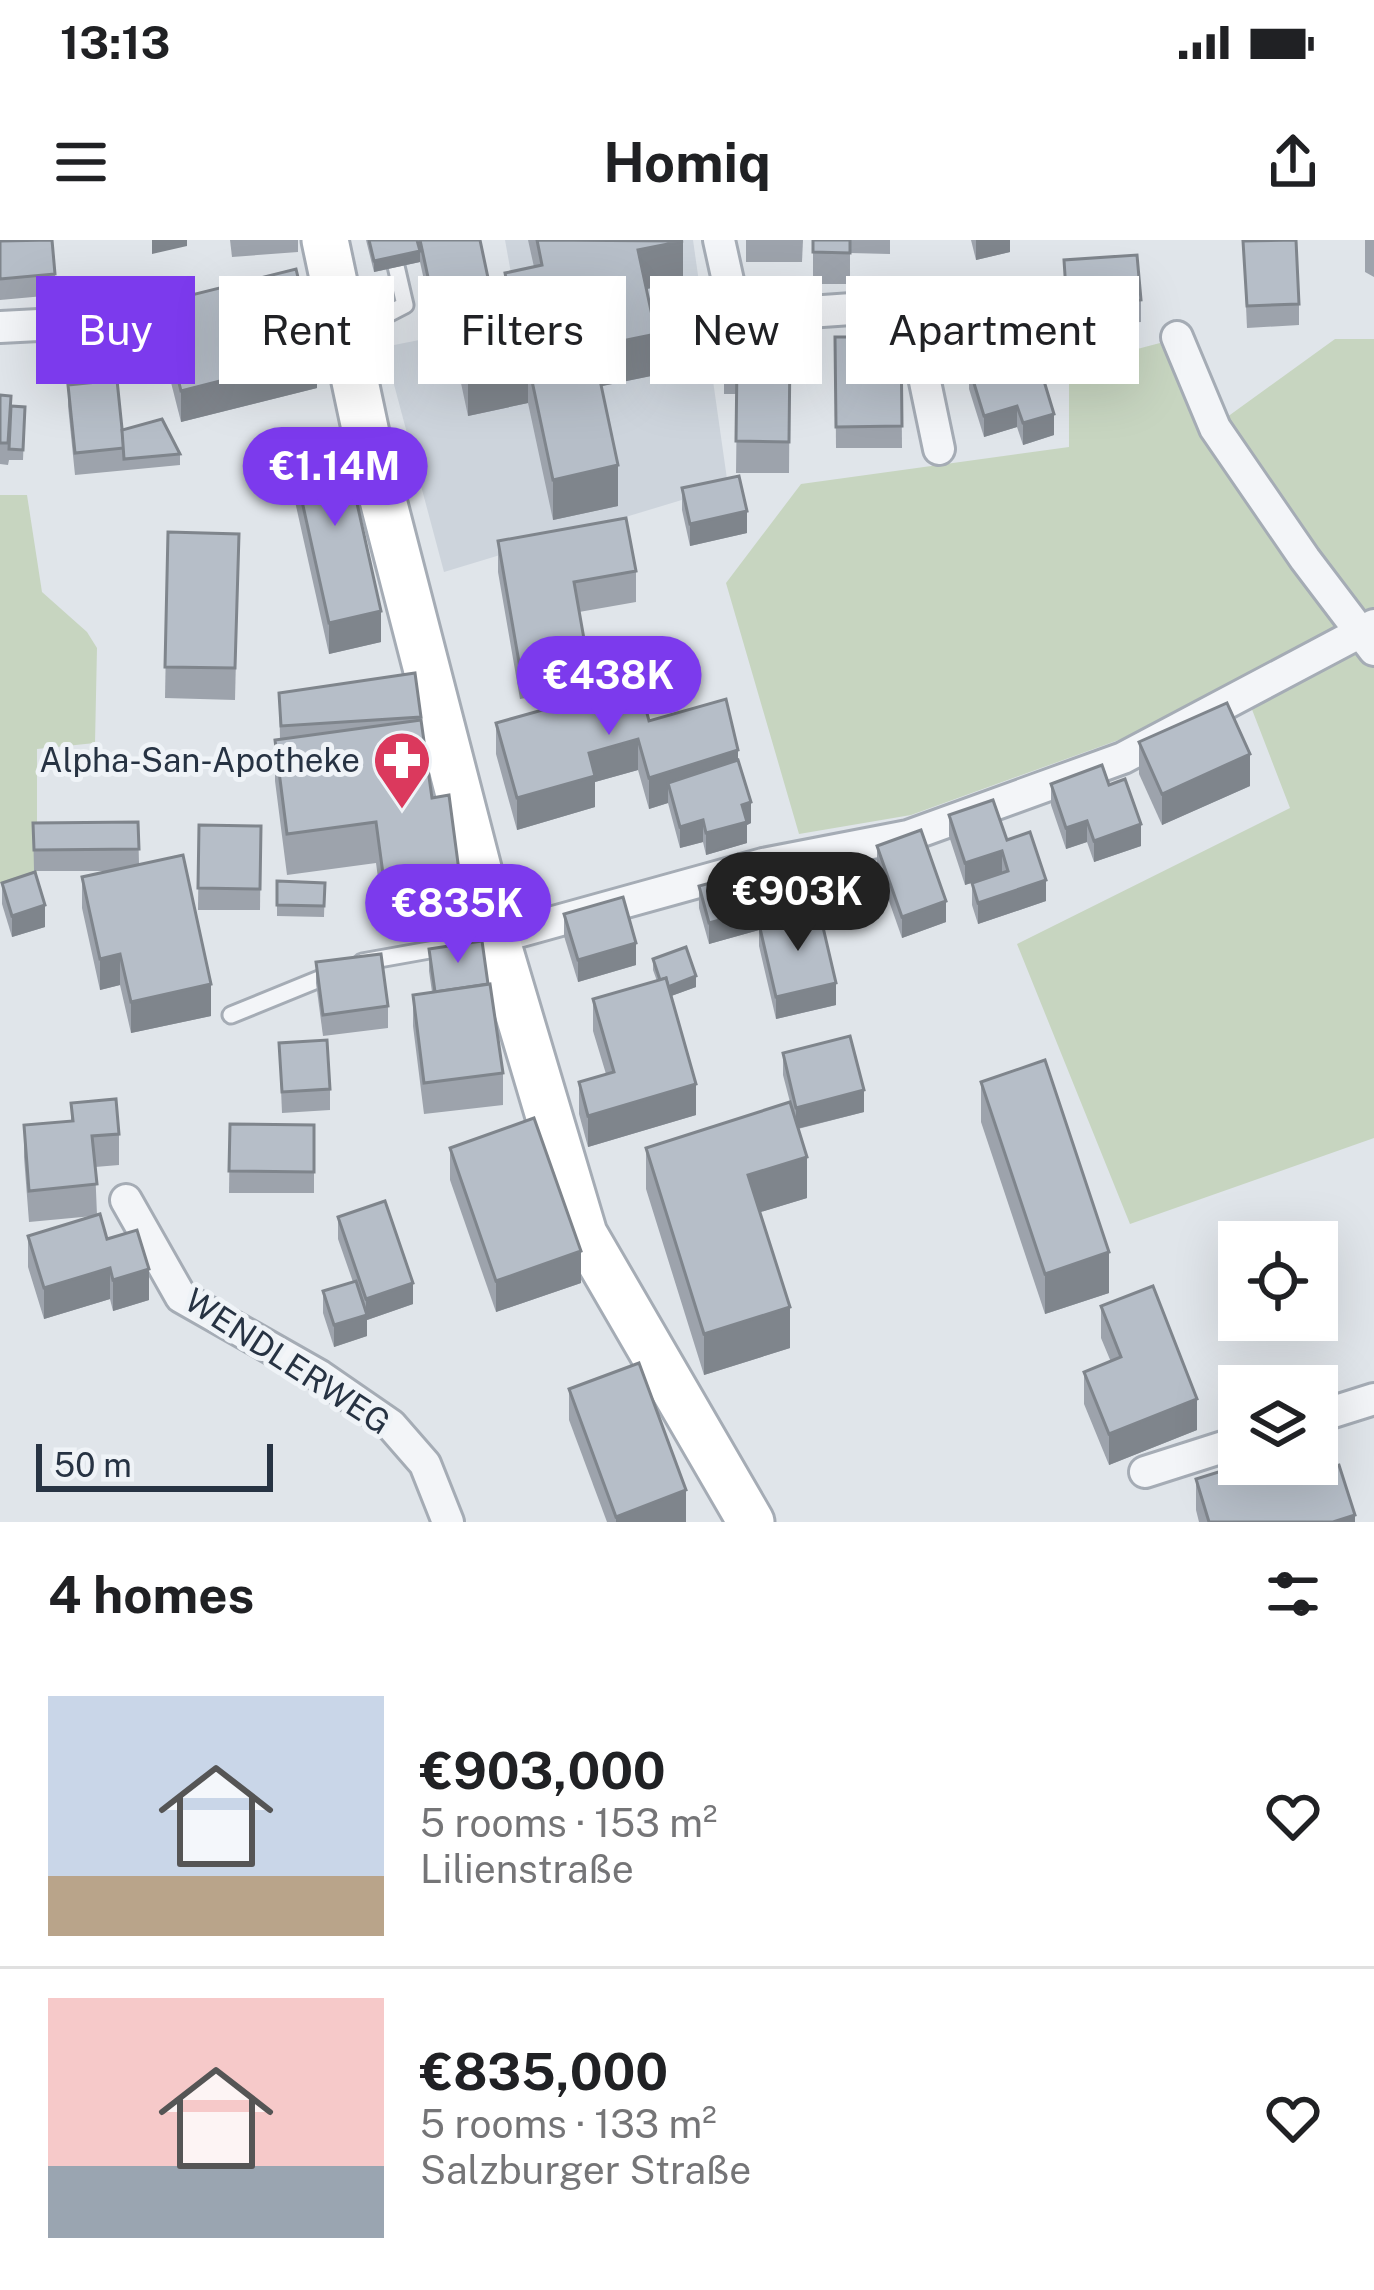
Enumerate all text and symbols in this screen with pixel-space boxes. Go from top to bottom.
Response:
text: 13:13 [60,16,171,69]
icon: menu [48,129,114,195]
icon: share [1260,129,1326,195]
text: Homiq [603,131,771,194]
chip: Buy [36,276,195,384]
chip: Rent [219,276,394,384]
chip: Filters [418,276,626,384]
chip: New [650,276,822,384]
chip: Apartment [846,276,1139,384]
pin: €1.14M [237,427,433,529]
text: €1.14M [270,443,400,489]
pin: €438K [525,636,693,738]
text: €438K [544,652,674,698]
pharmacy icon: Alpha-San-Apotheke [371,729,433,811]
place label: Alpha-San-Apotheke [39,741,360,779]
pin: €903K [714,852,882,954]
pin: €835K [374,864,542,966]
text: €903K [733,868,863,914]
text: €835K [392,880,524,926]
map controls [1218,1221,1338,1485]
button: locate [1218,1221,1338,1341]
street label: WENDLERWEG [178,1280,398,1442]
button: layers [1218,1365,1338,1485]
scale bar [36,1438,273,1491]
text: 50 m [54,1446,132,1484]
icon: filters [1260,1561,1326,1627]
text: 4 homes [48,1565,254,1624]
text: €903,000 [420,1741,666,1800]
icon: home [144,1744,288,1888]
icon: heart [1260,1783,1326,1849]
text: 5 rooms · 153 m² [420,1800,717,1846]
text: Lilienstraße [420,1846,634,1892]
text: €835,000 [420,2042,668,2101]
icon: home [144,2046,288,2190]
icon: heart [1260,2085,1326,2151]
text: 5 rooms · 133 m² [420,2101,717,2147]
text: Salzburger Straße [420,2147,751,2193]

